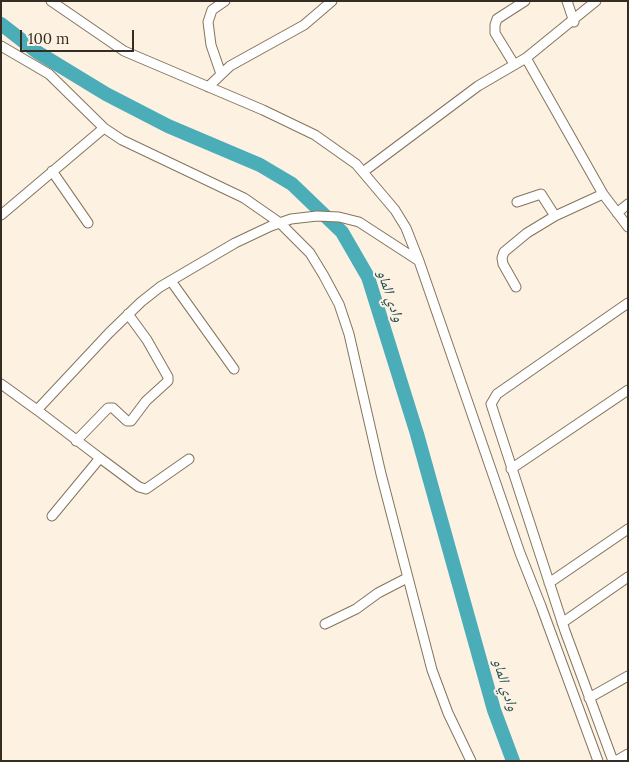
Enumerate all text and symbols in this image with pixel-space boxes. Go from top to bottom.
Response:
scale bar [22,20,136,52]
text: 100 m [28,29,69,48]
water label: وادي الماو [373,268,407,324]
water label: وادي الماو [489,657,521,713]

